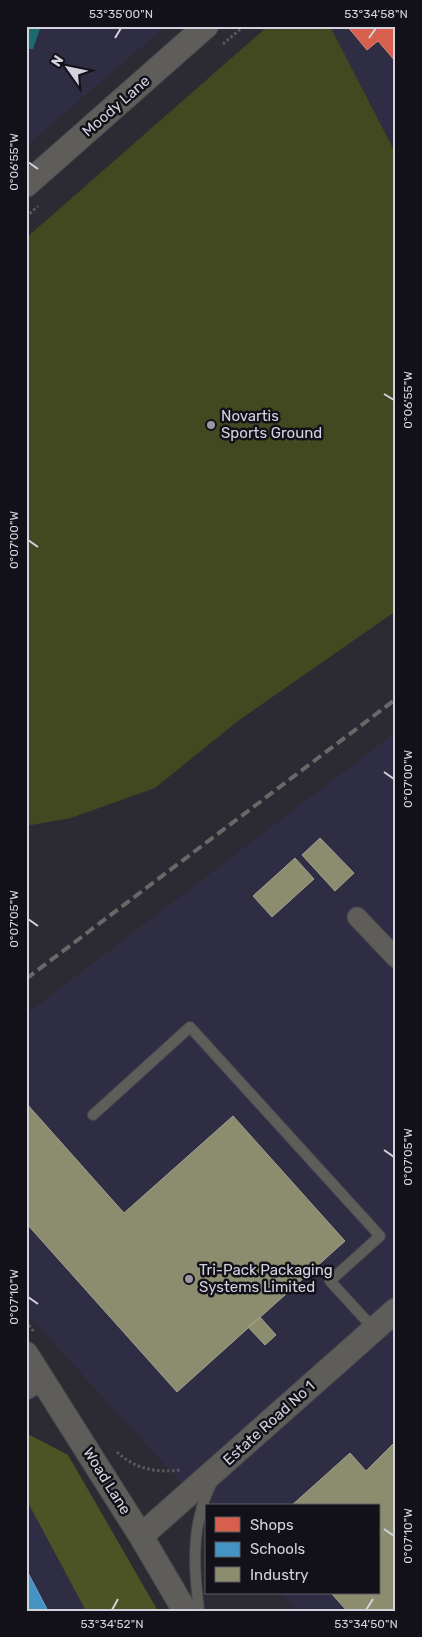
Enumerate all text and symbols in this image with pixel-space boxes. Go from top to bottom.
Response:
text: 53°35'00"N [89,7,153,21]
text: 53°34'58"N [344,7,408,21]
north arrow [42,42,92,92]
text: N [48,52,67,70]
street label: Moody Lane [78,72,154,140]
text: 0°06'55"W [7,133,21,191]
text: 0°06'55"W [401,371,415,429]
place label: Novartis Sports Ground [221,407,322,442]
marker: Novartis Sports Ground [205,419,217,431]
text: 0°07'00"W [7,511,21,569]
text: 0°07'00"W [401,750,415,808]
text: 0°07'05"W [7,890,21,948]
text: 0°07'05"W [401,1128,415,1186]
place label: Tri-Pack Packaging Systems Limited [199,1261,333,1296]
text: 0°07'10"W [7,1269,21,1325]
marker: Tri-Pack Packaging Systems Limited [183,1273,195,1285]
street label: Estate Road No 1 [219,1377,319,1469]
street label: Woad Lane [79,1444,135,1518]
legend [205,1504,380,1594]
text: 0°07'10"W [401,1508,415,1564]
text: Shops [250,1516,294,1534]
text: Schools [250,1540,306,1558]
text: Industry [250,1566,309,1584]
text: 53°34'52"N [80,1617,144,1631]
text: 53°34'50"N [334,1617,398,1631]

